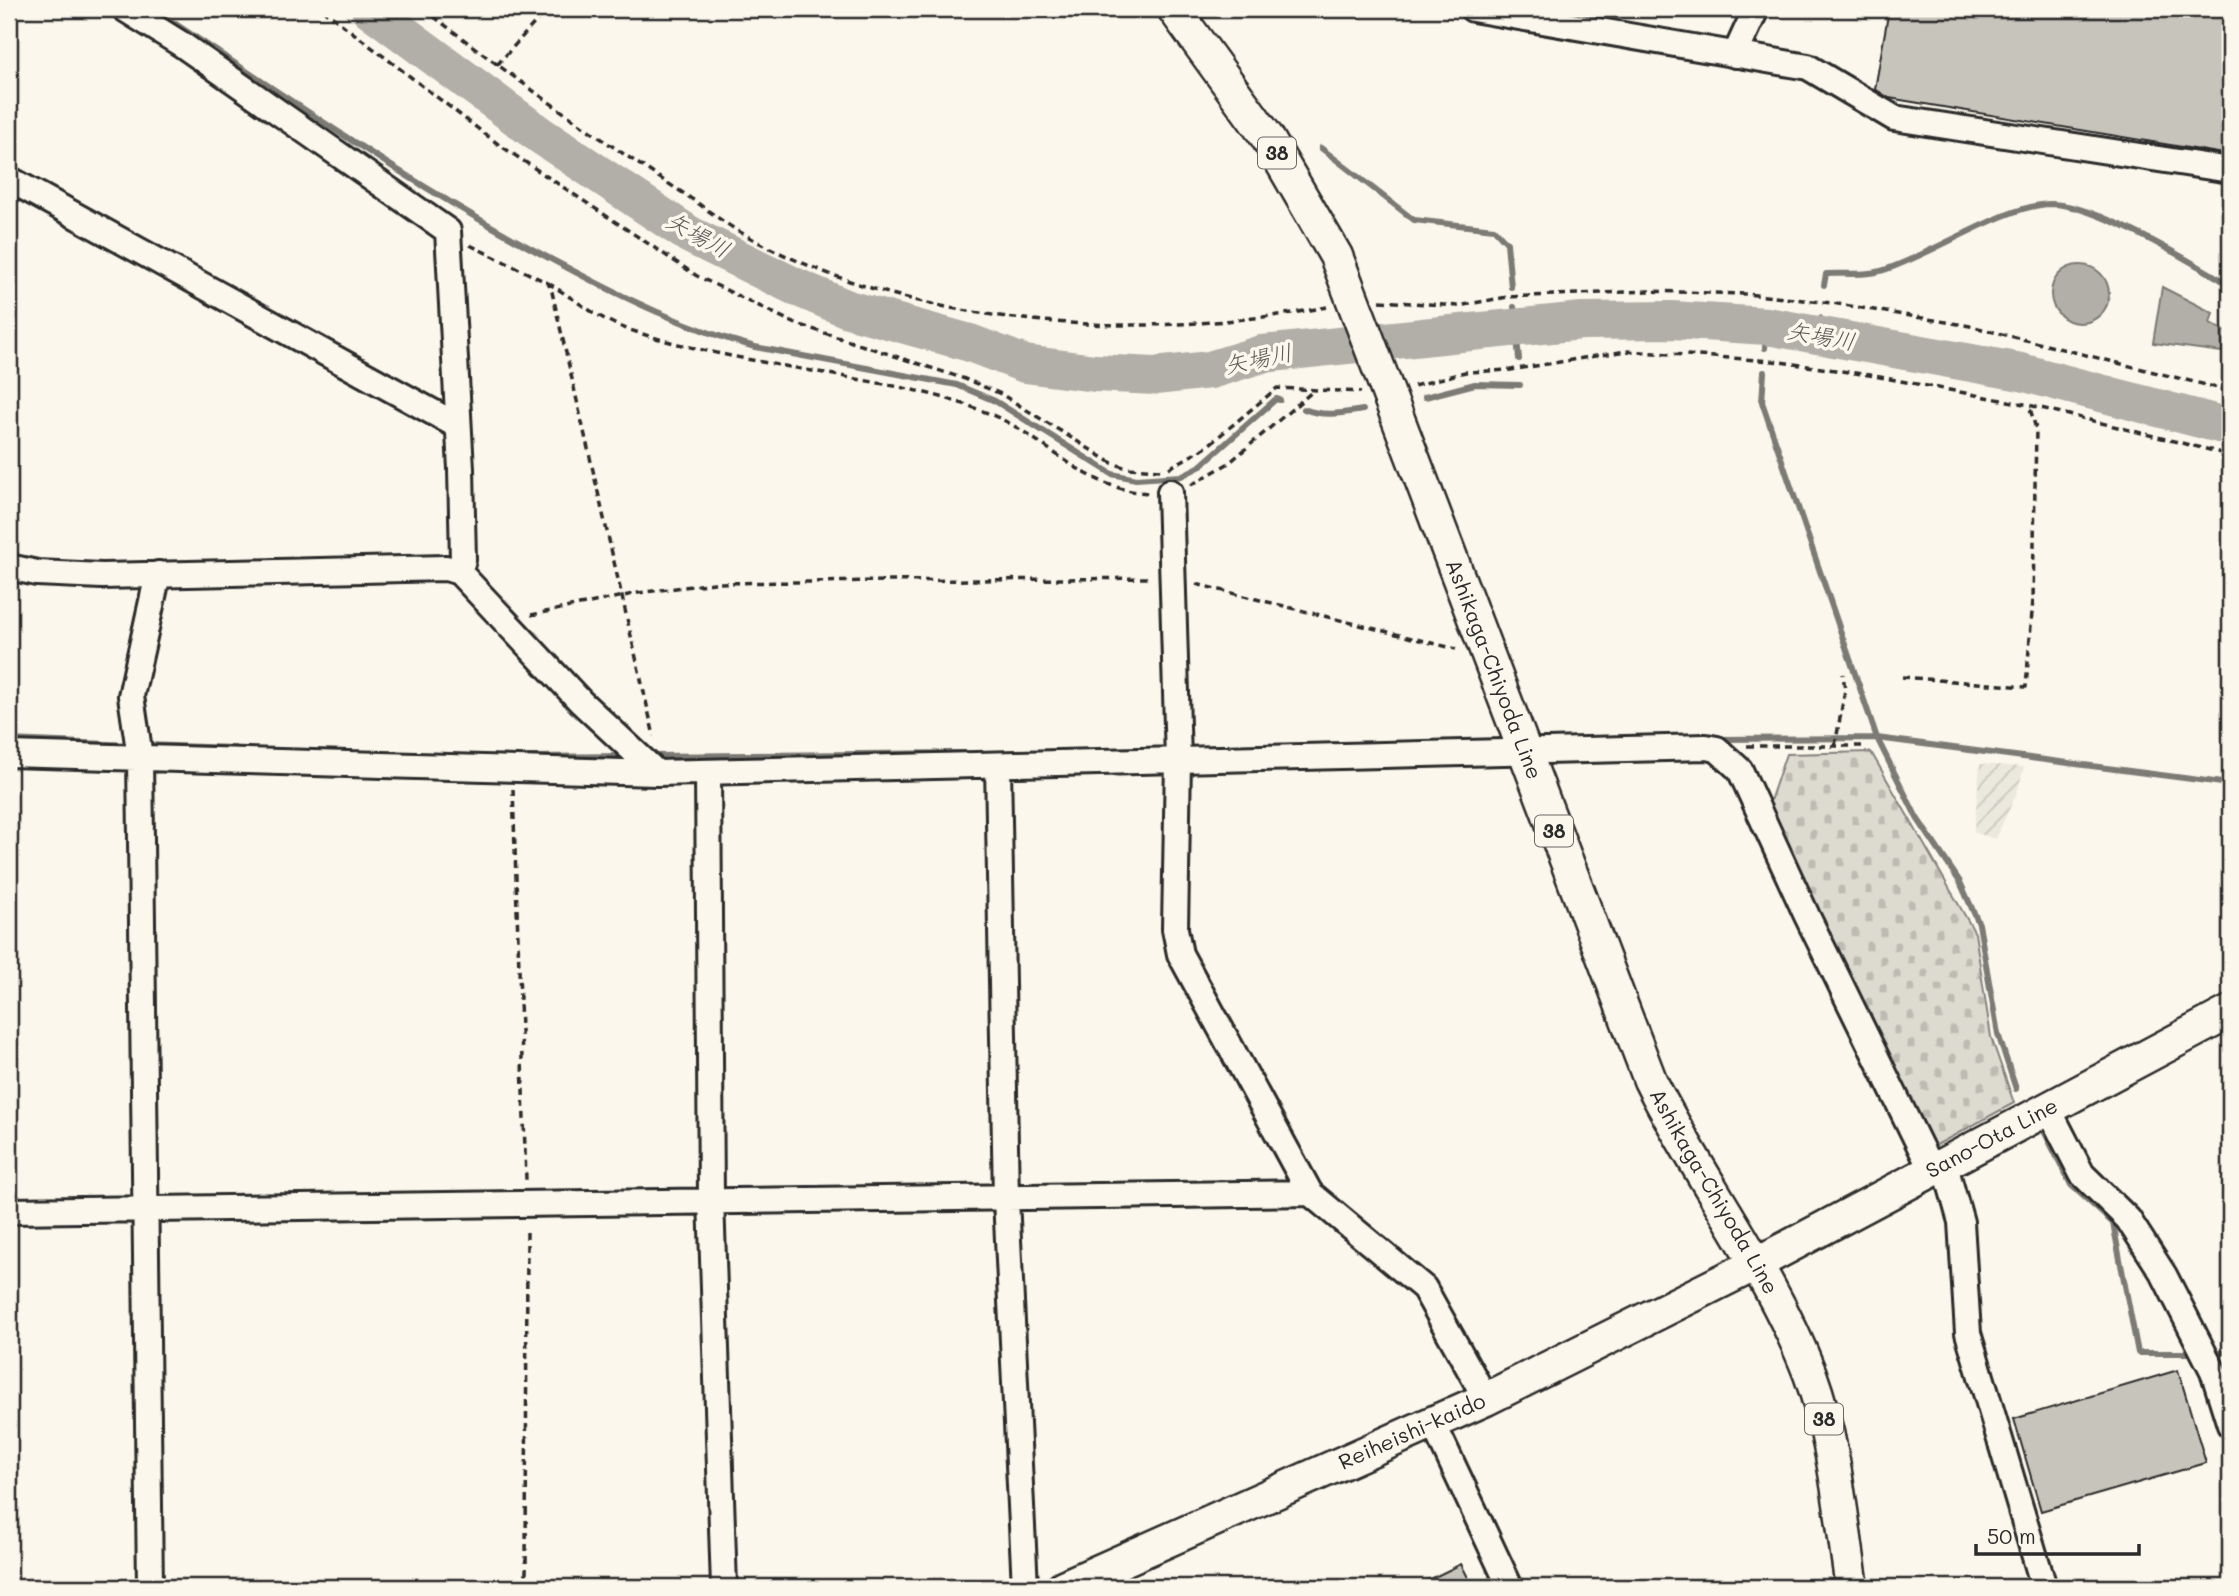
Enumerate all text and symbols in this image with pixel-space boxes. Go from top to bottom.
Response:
road number: 38 [1258,138,1296,168]
water label: 矢場川 [661,204,736,264]
water label: 矢場川 [1785,314,1858,356]
water label: 矢場川 [1221,336,1295,380]
street label: Ashikaga-Chiyoda Line [1441,555,1549,783]
road number: 38 [1535,816,1573,846]
street label: Ashikaga-Chiyoda Line [1645,1083,1785,1298]
street label: Sano-Ota Line [1921,1091,2062,1183]
street label: Reiheishi-kaido [1334,1386,1489,1475]
road number: 38 [1805,1404,1843,1434]
scale bar [1976,1512,2139,1556]
text: 50 m [1987,1522,2036,1549]

